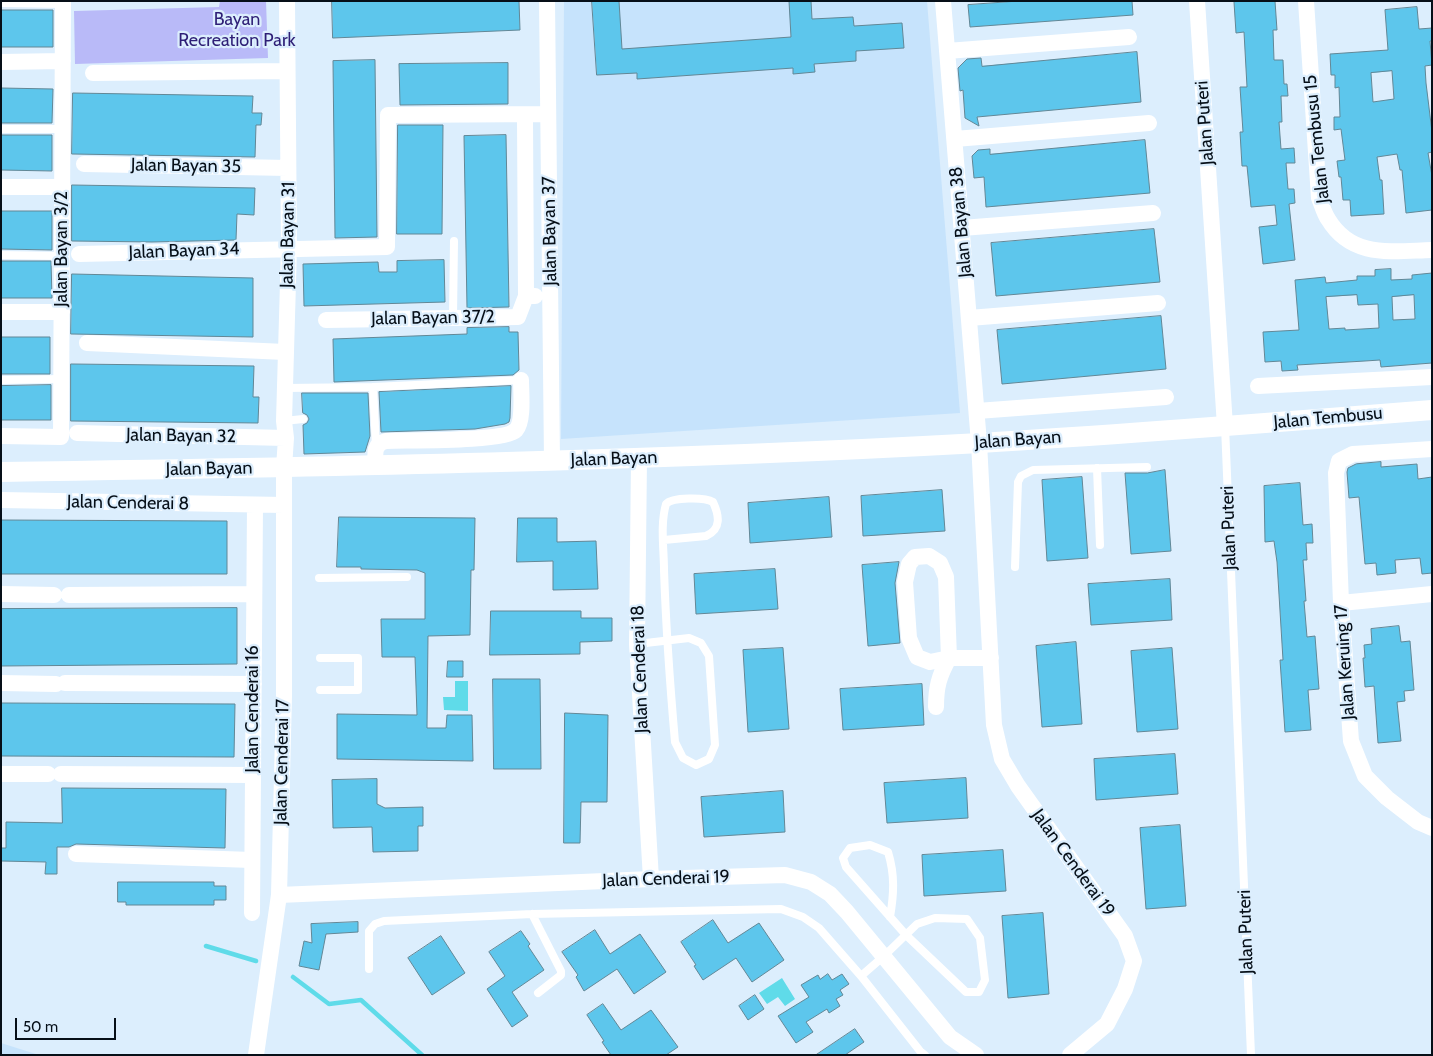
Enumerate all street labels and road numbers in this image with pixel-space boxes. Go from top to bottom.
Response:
street label: Jalan Tembusu 15 [1300,74,1334,204]
street label: Jalan Puteri [1191,80,1219,166]
street label: Jalan Bayan 35 [131,154,241,178]
street label: Jalan Bayan 38 [945,166,977,278]
street label: Jalan Bayan 37 [538,176,562,286]
street label: Jalan Bayan 31 [276,182,300,288]
street label: Jalan Bayan 3/2 [51,191,73,307]
street label: Jalan Bayan 34 [128,238,240,264]
street label: Jalan Bayan 37/2 [371,306,495,330]
street label: Jalan Tembusu [1273,402,1383,434]
street label: Jalan Bayan 32 [126,424,236,448]
street label: Jalan Bayan [974,426,1062,454]
street label: Jalan Bayan [570,447,658,471]
street label: Jalan Bayan [165,457,253,481]
street label: Jalan Puteri [1217,485,1241,571]
street label: Jalan Cenderai 8 [67,491,189,515]
street label: Jalan Keruing 17 [1330,603,1360,721]
street label: Jalan Cenderai 18 [627,605,653,733]
street label: Jalan Cenderai 16 [242,645,264,773]
street label: Jalan Cenderai 17 [270,699,294,825]
street label: Jalan Cenderai 19 [1027,805,1119,921]
street label: Jalan Cenderai 19 [602,866,730,892]
street label: Jalan Puteri [1234,889,1258,975]

